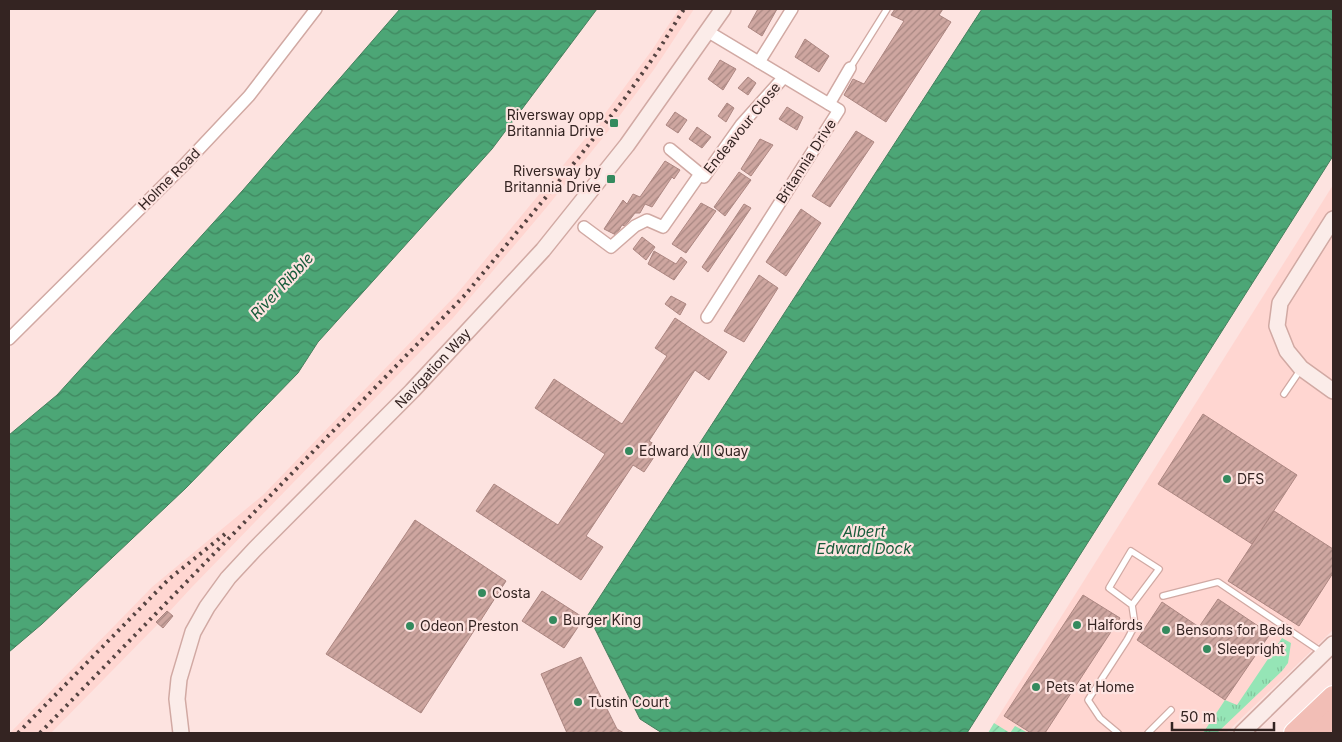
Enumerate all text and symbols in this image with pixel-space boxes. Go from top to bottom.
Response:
street label: Endeavour Close [700,79,784,177]
place label: Riversway opp Britannia Drive [507,106,604,139]
street label: Britannia Drive [772,115,839,206]
marker: Riversway opp Britannia Drive [608,117,620,129]
street label: Holme Road [134,144,203,213]
place label: Riversway by Britannia Drive [504,162,601,195]
marker: Riversway by Britannia Drive [605,173,617,185]
water label: River Ribble [246,249,317,323]
street label: Navigation Way [391,324,474,411]
place label: Edward VII Quay [639,442,749,459]
marker: Edward VII Quay [623,445,635,457]
place label: DFS [1237,470,1264,487]
marker: DFS [1221,473,1233,485]
water label: Albert Edward Dock [817,522,912,558]
place label: Costa [492,584,531,601]
marker: Costa [476,587,488,599]
place label: Burger King [563,611,641,628]
marker: Burger King [547,614,559,626]
place label: Halfords [1087,616,1143,633]
place label: Odeon Preston [420,617,519,634]
marker: Halfords [1071,619,1083,631]
marker: Odeon Preston [404,620,416,632]
place label: Bensons for Beds [1176,621,1293,638]
marker: Bensons for Beds [1160,624,1172,636]
place label: Sleepright [1217,640,1285,657]
marker: Sleepright [1201,643,1213,655]
place label: Pets at Home [1046,678,1134,695]
marker: Pets at Home [1030,681,1042,693]
place label: Tustin Court [588,693,669,710]
marker: Tustin Court [572,696,584,708]
scale bar [1172,700,1274,732]
text: 50 m [1180,707,1216,726]

